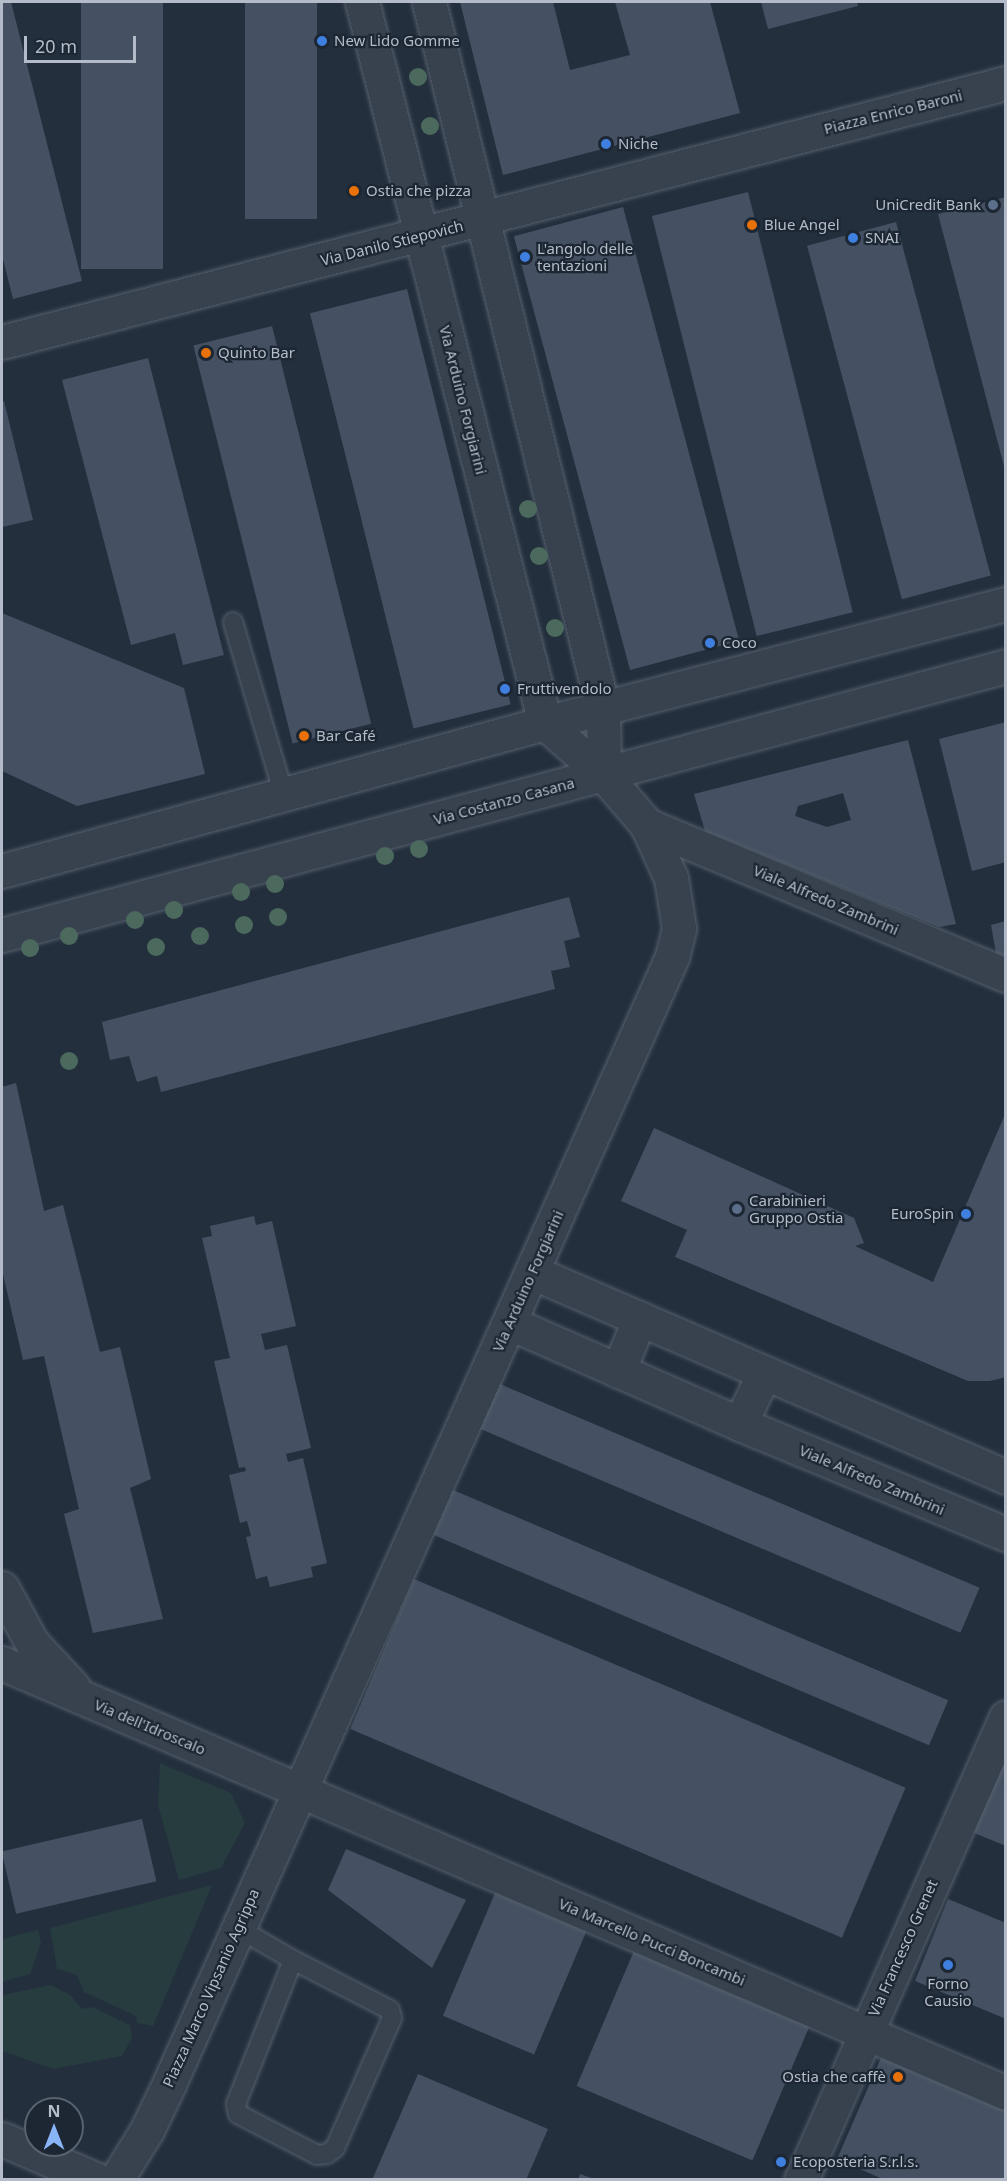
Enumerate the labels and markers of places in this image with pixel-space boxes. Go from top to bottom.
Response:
place label: New Lido Gomme [334,32,460,50]
marker: New Lido Gomme [315,34,329,48]
place label: Niche [618,135,658,153]
marker: Niche [599,137,613,151]
place label: Ostia che pizza [366,182,471,200]
marker: Ostia che pizza [347,184,361,198]
place label: UniCredit Bank [875,196,981,214]
marker: UniCredit Bank [986,198,1000,212]
place label: Blue Angel [764,216,840,234]
marker: Blue Angel [745,218,759,232]
place label: SNAI [865,229,899,247]
marker: SNAI [846,231,860,245]
place label: L'angolo delle tentazioni [537,239,633,274]
marker: L'angolo delle tentazioni [518,250,532,264]
place label: Quinto Bar [218,344,295,362]
marker: Quinto Bar [199,346,213,360]
place label: Coco [722,634,757,652]
marker: Coco [703,636,717,650]
place label: Fruttivendolo [517,680,612,698]
marker: Fruttivendolo [498,682,512,696]
place label: Bar Café [316,727,376,745]
marker: Bar Café [297,729,311,743]
place label: Carabinieri Gruppo Ostia [749,1191,843,1226]
marker: Carabinieri Gruppo Ostia [730,1202,744,1216]
place label: EuroSpin [891,1205,954,1223]
marker: EuroSpin [959,1207,973,1221]
marker: Forno Causio [941,1958,955,1972]
place label: Forno Causio [924,1974,972,2009]
place label: Ostia che caffè [782,2068,886,2086]
marker: Ostia che caffè [891,2070,905,2084]
place label: Ecoposteria S.r.l.s. [793,2153,919,2171]
marker: Ecoposteria S.r.l.s. [774,2155,788,2169]

